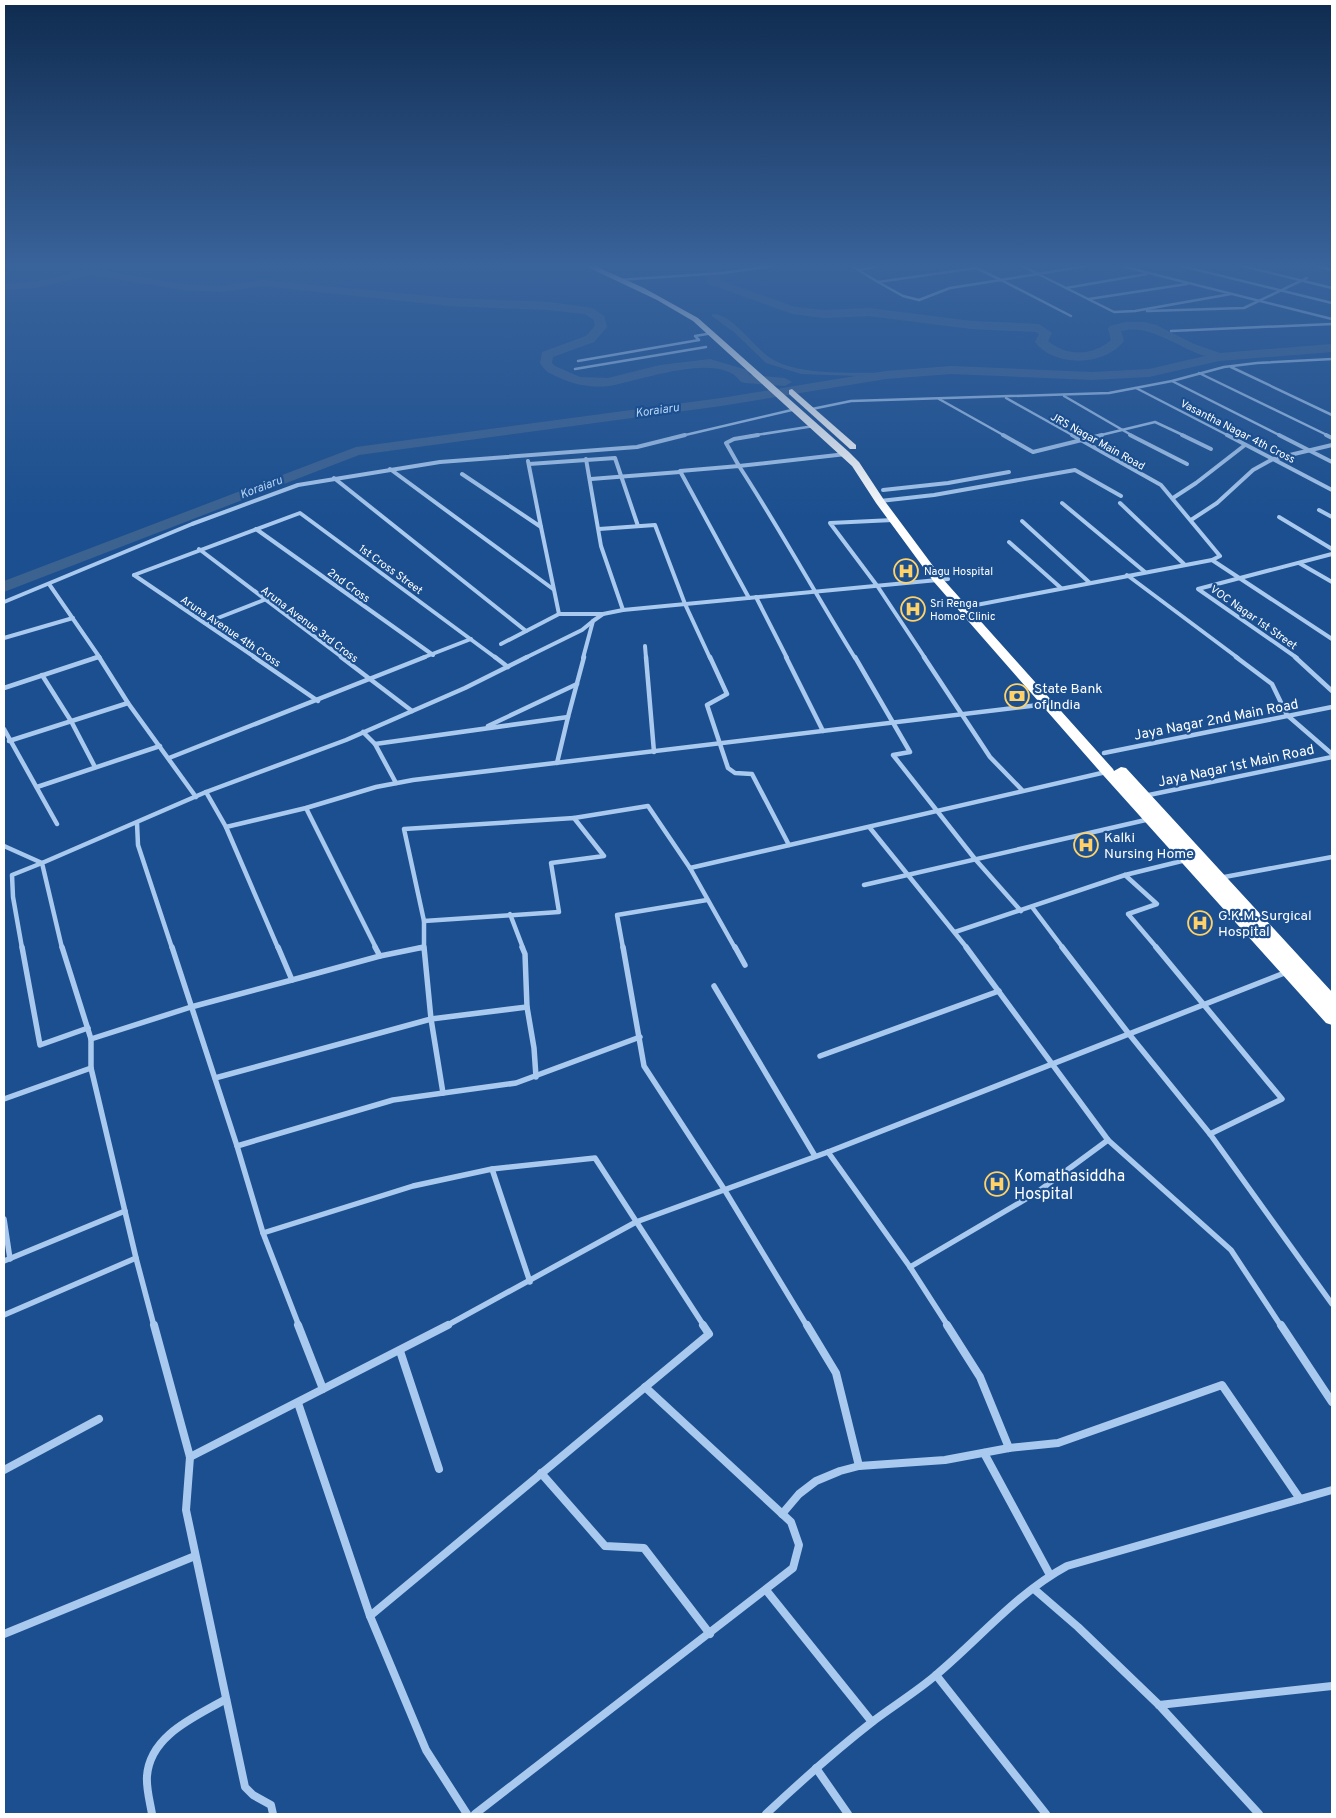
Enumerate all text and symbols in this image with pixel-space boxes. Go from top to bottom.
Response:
street label: Vasantha Nagar 4th Cross [1178,397,1297,467]
water label: Koraiaru [634,400,681,422]
street label: JRS Nagar Main Road [1048,410,1147,474]
water label: Koraiaru [238,472,285,503]
street label: 1st Cross Street [356,542,425,598]
hospital icon: Nagu Hospital [893,558,919,584]
place label: Nagu Hospital [924,565,993,579]
street label: 2nd Cross [324,566,372,606]
street label: VOC Nagar 1st Street [1207,583,1300,653]
street label: Aruna Avenue 3rd Cross [258,584,361,666]
street label: Aruna Avenue 4th Cross [177,593,283,671]
hospital icon: Sri Renga Homoe Clinic [900,596,926,622]
place label: Sri Renga Homoe Clinic [930,597,995,624]
place label: State Bank of India [1034,681,1103,714]
bank icon: State Bank of India [1004,683,1030,709]
street label: Jaya Nagar 2nd Main Road [1133,696,1300,745]
street label: Jaya Nagar 1st Main Road [1157,742,1316,791]
place label: Kalki Nursing Home [1104,830,1194,863]
hospital icon: Kalki Nursing Home [1073,832,1099,858]
place label: G.K.M. Surgical Hospital [1218,908,1312,941]
hospital icon: G.K.M. Surgical Hospital [1187,910,1213,936]
place label: Komathasiddha Hospital [1014,1167,1125,1205]
hospital icon: Komathasiddha Hospital [984,1171,1010,1197]

